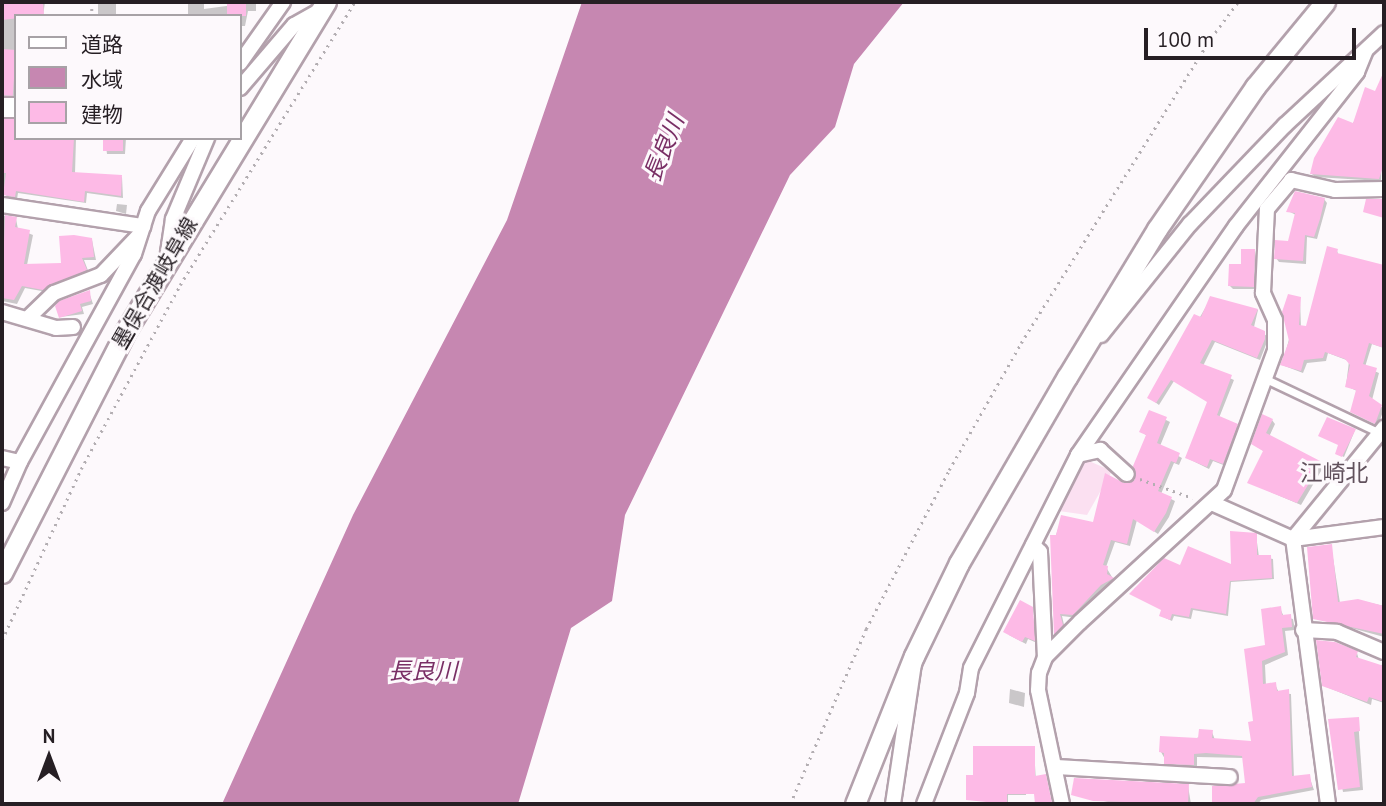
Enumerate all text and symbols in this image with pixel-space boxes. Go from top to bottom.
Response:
legend [14,14,242,140]
scale bar [1148,14,1360,58]
text: 100 m [1157,26,1214,53]
text: 道路 [81,31,123,58]
text: 水域 [81,66,123,93]
text: 建物 [81,101,123,128]
water label: 長良川 [638,111,690,185]
street label: 墨俣合渡岐阜線 [107,213,203,353]
district label: 江崎北 [1300,459,1368,487]
water label: 長良川 [389,657,457,685]
north arrow [14,722,84,792]
text: N [43,724,55,748]

